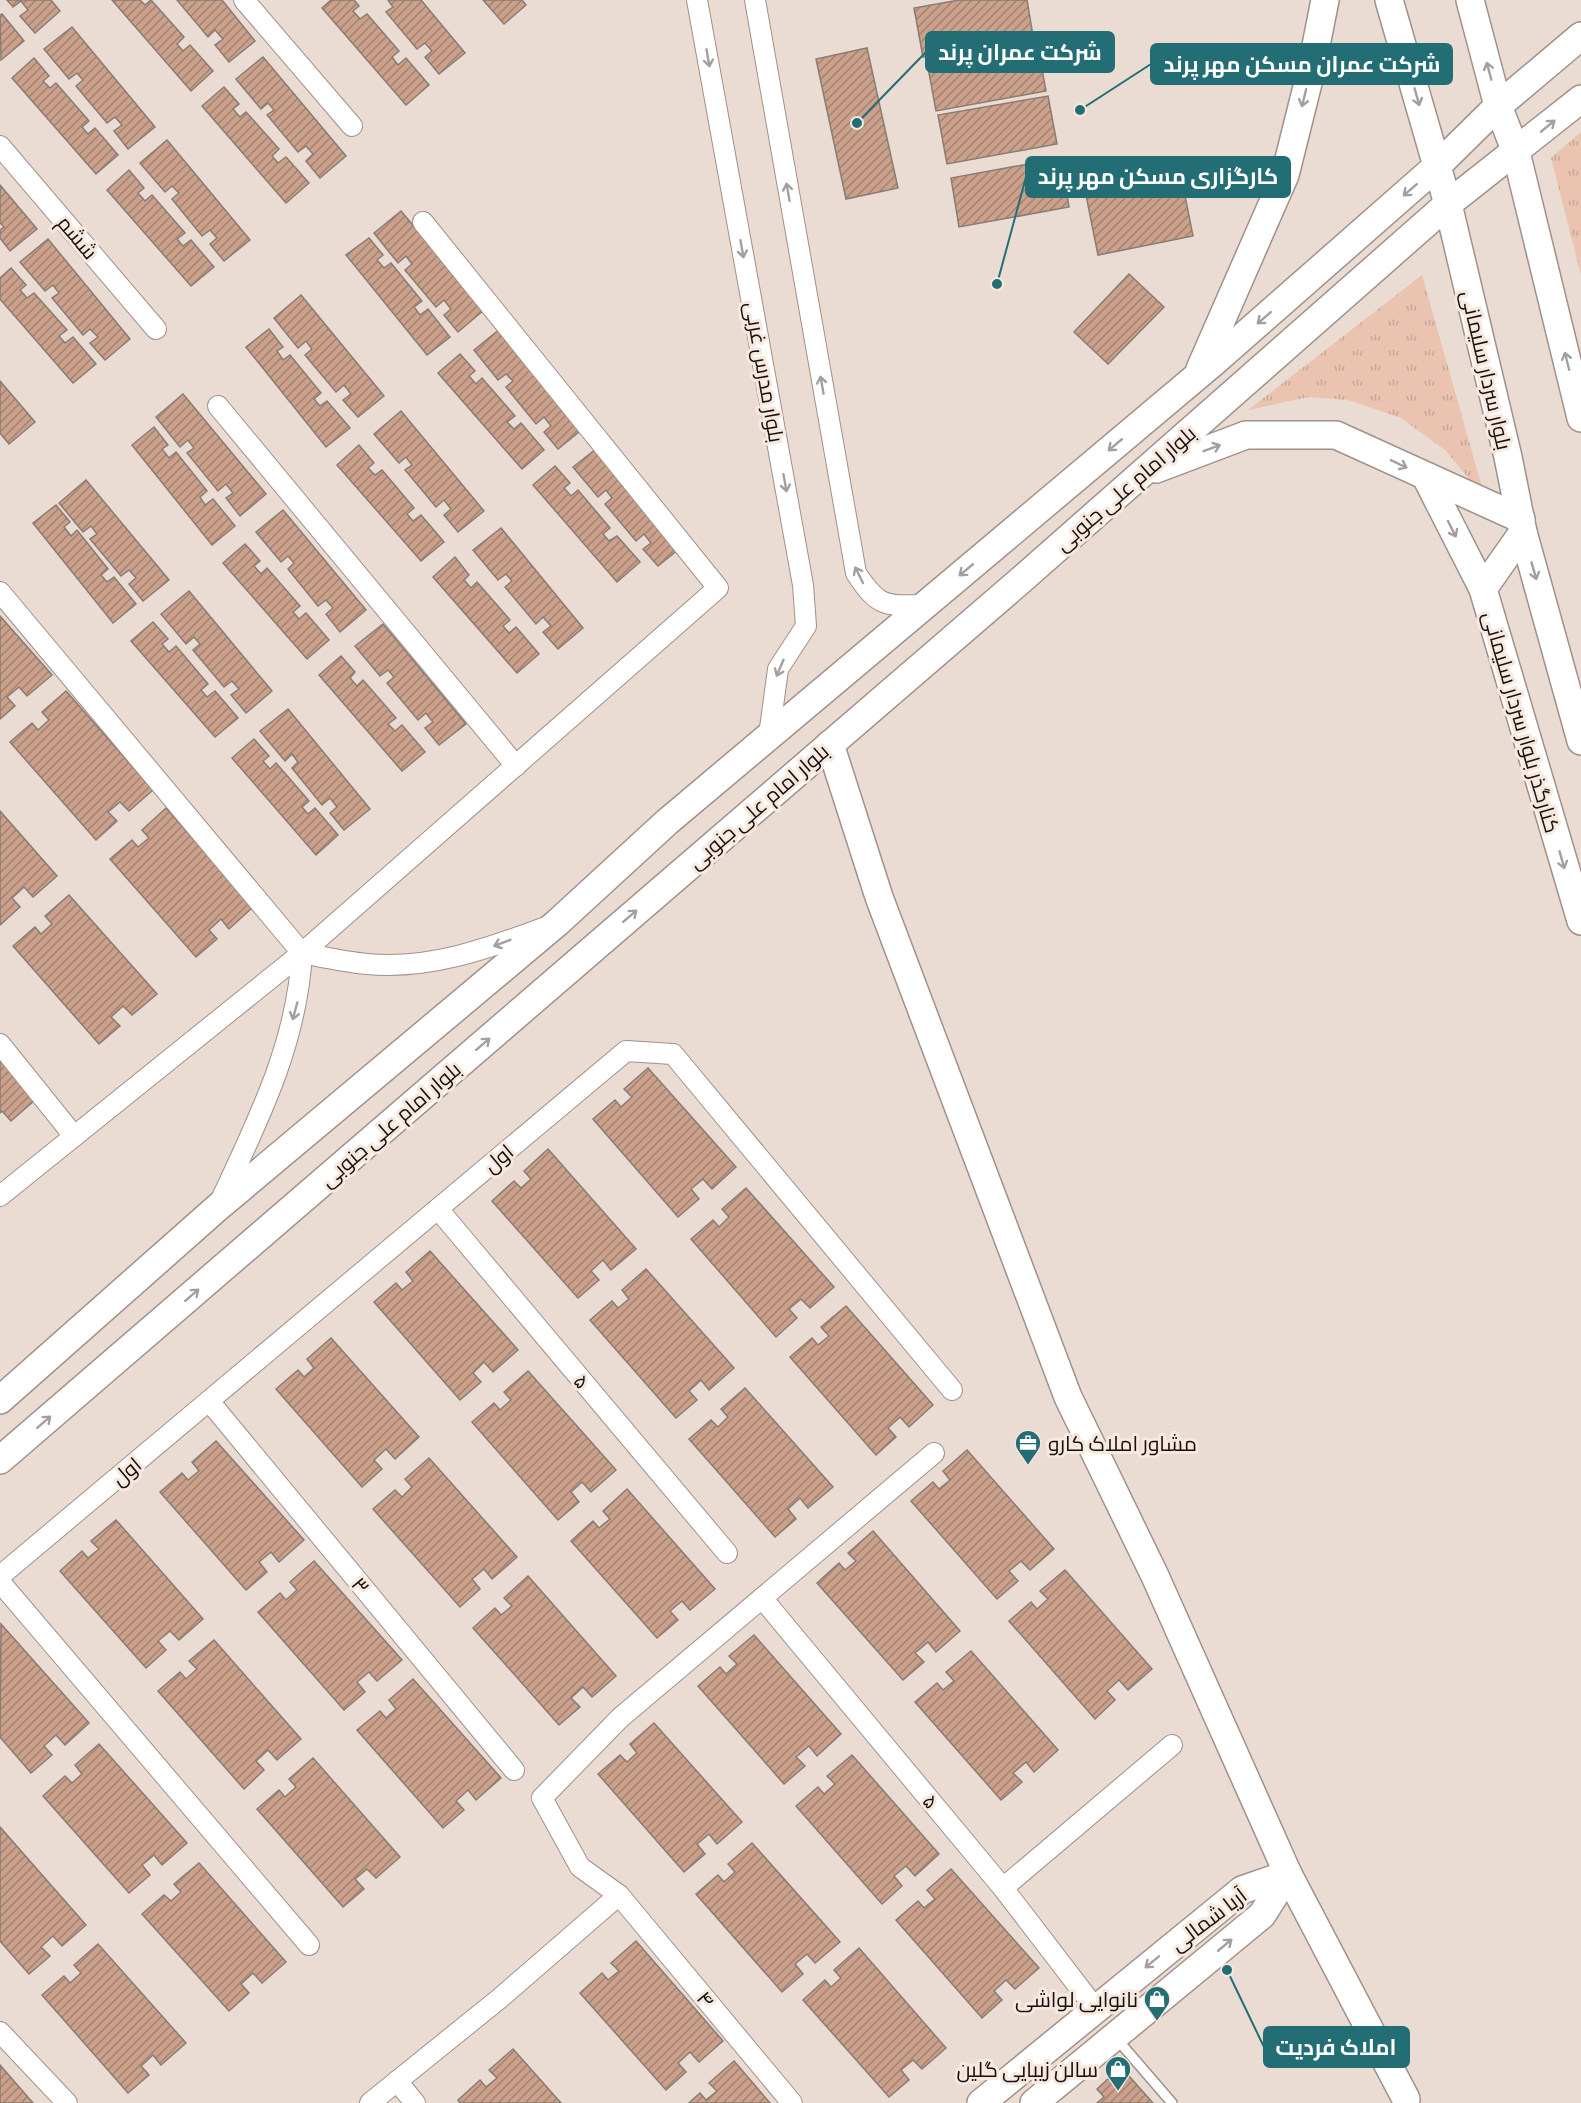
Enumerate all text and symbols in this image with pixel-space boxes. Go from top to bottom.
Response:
callout: شرکت عمران پرند [926,32,1114,72]
text: شرکت عمران پرند [938,37,1102,68]
callout: شرکت عمران مسکن مهر پرند [1151,44,1452,84]
one-way arrow [703,47,714,67]
text: شرکت عمران مسکن مهر پرند [1164,49,1440,80]
one-way arrow [1483,62,1494,81]
one-way arrow [1411,87,1423,106]
one-way arrow [1298,89,1310,108]
one-way arrow [1540,119,1556,132]
callout: کارگزاری مسکن مهر پرند [1026,157,1290,197]
text: کارگزاری مسکن مهر پرند [1038,161,1278,192]
one-way arrow [783,183,794,203]
one-way arrow [1403,183,1418,197]
street label: ششم [51,209,105,266]
one-way arrow [737,239,748,259]
street label: بلوار سردار سلیمانی [1455,287,1519,453]
street label: بلوار مدرس غربی [739,299,791,445]
one-way arrow [1256,312,1272,325]
one-way arrow [1560,352,1572,371]
one-way arrow [816,375,827,395]
street label: بلوار امام علی جنوبی [1049,419,1202,558]
one-way arrow [1108,438,1123,452]
one-way arrow [1203,441,1221,452]
one-way arrow [1389,458,1407,470]
one-way arrow [779,472,790,492]
one-way arrow [1447,519,1458,537]
one-way arrow [1528,561,1540,580]
one-way arrow [959,563,974,577]
one-way arrow [853,567,865,585]
street label: کنارگذر بلوار سردار سلیمانی [1477,608,1567,836]
one-way arrow [774,658,785,677]
street label: بلوار امام علی جنوبی [682,737,835,876]
one-way arrow [1557,850,1568,869]
one-way arrow [622,910,638,923]
one-way arrow [493,939,512,950]
one-way arrow [289,1001,301,1020]
one-way arrow [475,1037,490,1051]
street label: بلوار امام علی جنوبی [314,1055,467,1194]
street label: اول [477,1137,519,1179]
one-way arrow [184,1288,199,1302]
street label: ۵ [568,1368,596,1394]
one-way arrow [36,1415,51,1429]
office icon: مشاور املاک کارو [1013,1428,1043,1466]
place label: مشاور املاک کارو [1048,1429,1197,1457]
street label: اول [105,1450,147,1492]
street label: ۳ [346,1571,376,1599]
street label: ۵ [917,1788,945,1814]
street label: آریا شمالی [1164,1881,1252,1957]
one-way arrow [1217,1938,1232,1952]
one-way arrow [1144,1955,1160,1968]
shop icon: نانوایی لواشی [1142,1984,1172,2022]
street label: ۴ [691,1985,721,2013]
place label: نانوایی لواشی [1015,1985,1138,2013]
callout: املاک فردیت [1264,2027,1409,2067]
text: املاک فردیت [1276,2032,1396,2062]
shop icon: سالن زیبایی گلین [1103,2054,1133,2092]
place label: سالن زیبایی گلین [956,2055,1098,2083]

